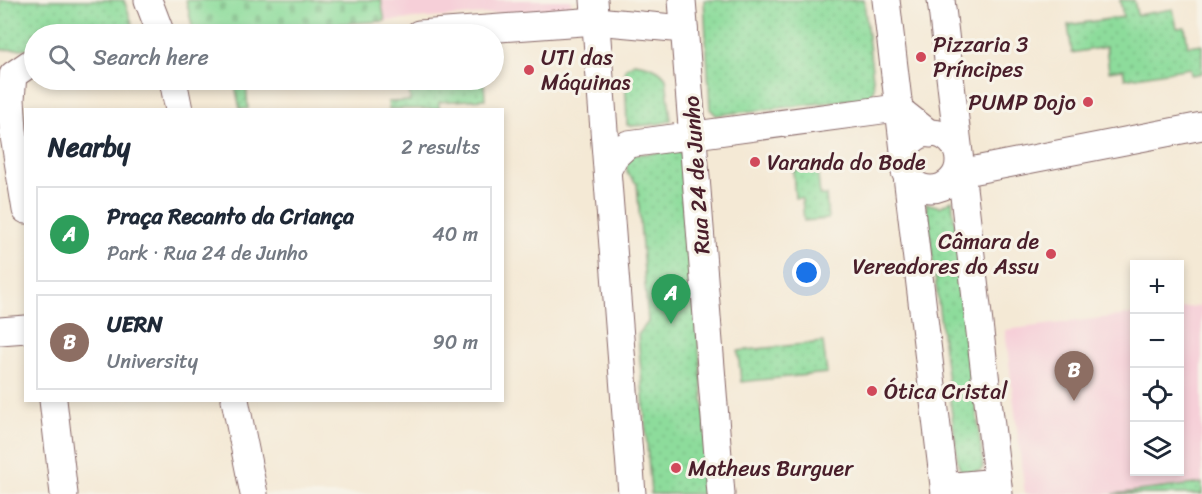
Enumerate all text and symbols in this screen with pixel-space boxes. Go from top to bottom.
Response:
search box [24,24,504,90]
place label: Pizzaria 3 Príncipes [933,25,1028,89]
text: Search here [93,38,209,77]
place label: UTI das Máquinas [541,38,631,102]
icon: search [45,41,78,74]
marker: Pizzaria 3 Príncipes [914,50,928,64]
marker: UTI das Máquinas [522,63,536,77]
place label: PUMP Dojo [968,83,1076,122]
street label: Rua 24 de Junho [672,94,721,255]
marker: PUMP Dojo [1081,95,1095,109]
text: Nearby [48,124,130,170]
text: 2 results [401,130,480,165]
place label: Varanda do Bode [767,143,926,182]
marker: Varanda do Bode [748,155,762,169]
text: Praça Recanto da Criança [107,197,354,236]
text: A [63,217,76,252]
text: 40 m [432,217,478,252]
place label: Câmara de Vereadores do Assu [853,222,1039,286]
text: Park · Rua 24 de Junho [107,236,308,271]
marker: Câmara de Vereadores do Assu [1044,247,1058,261]
your location [792,258,821,287]
map controls [1130,260,1184,476]
button: + [1130,260,1184,314]
pin: A [652,274,690,324]
text: UERN [107,305,163,344]
button: − [1130,314,1184,368]
text: B [63,325,76,360]
text: 90 m [433,325,478,360]
text: University [107,344,198,379]
pin: B [1054,352,1094,401]
button: locate [1130,368,1184,422]
place label: Ótica Cristal [884,372,1008,411]
marker: Ótica Cristal [865,384,879,398]
button: layers [1130,422,1184,476]
place label: Matheus Burguer [688,449,854,488]
marker: Matheus Burguer [669,461,683,475]

